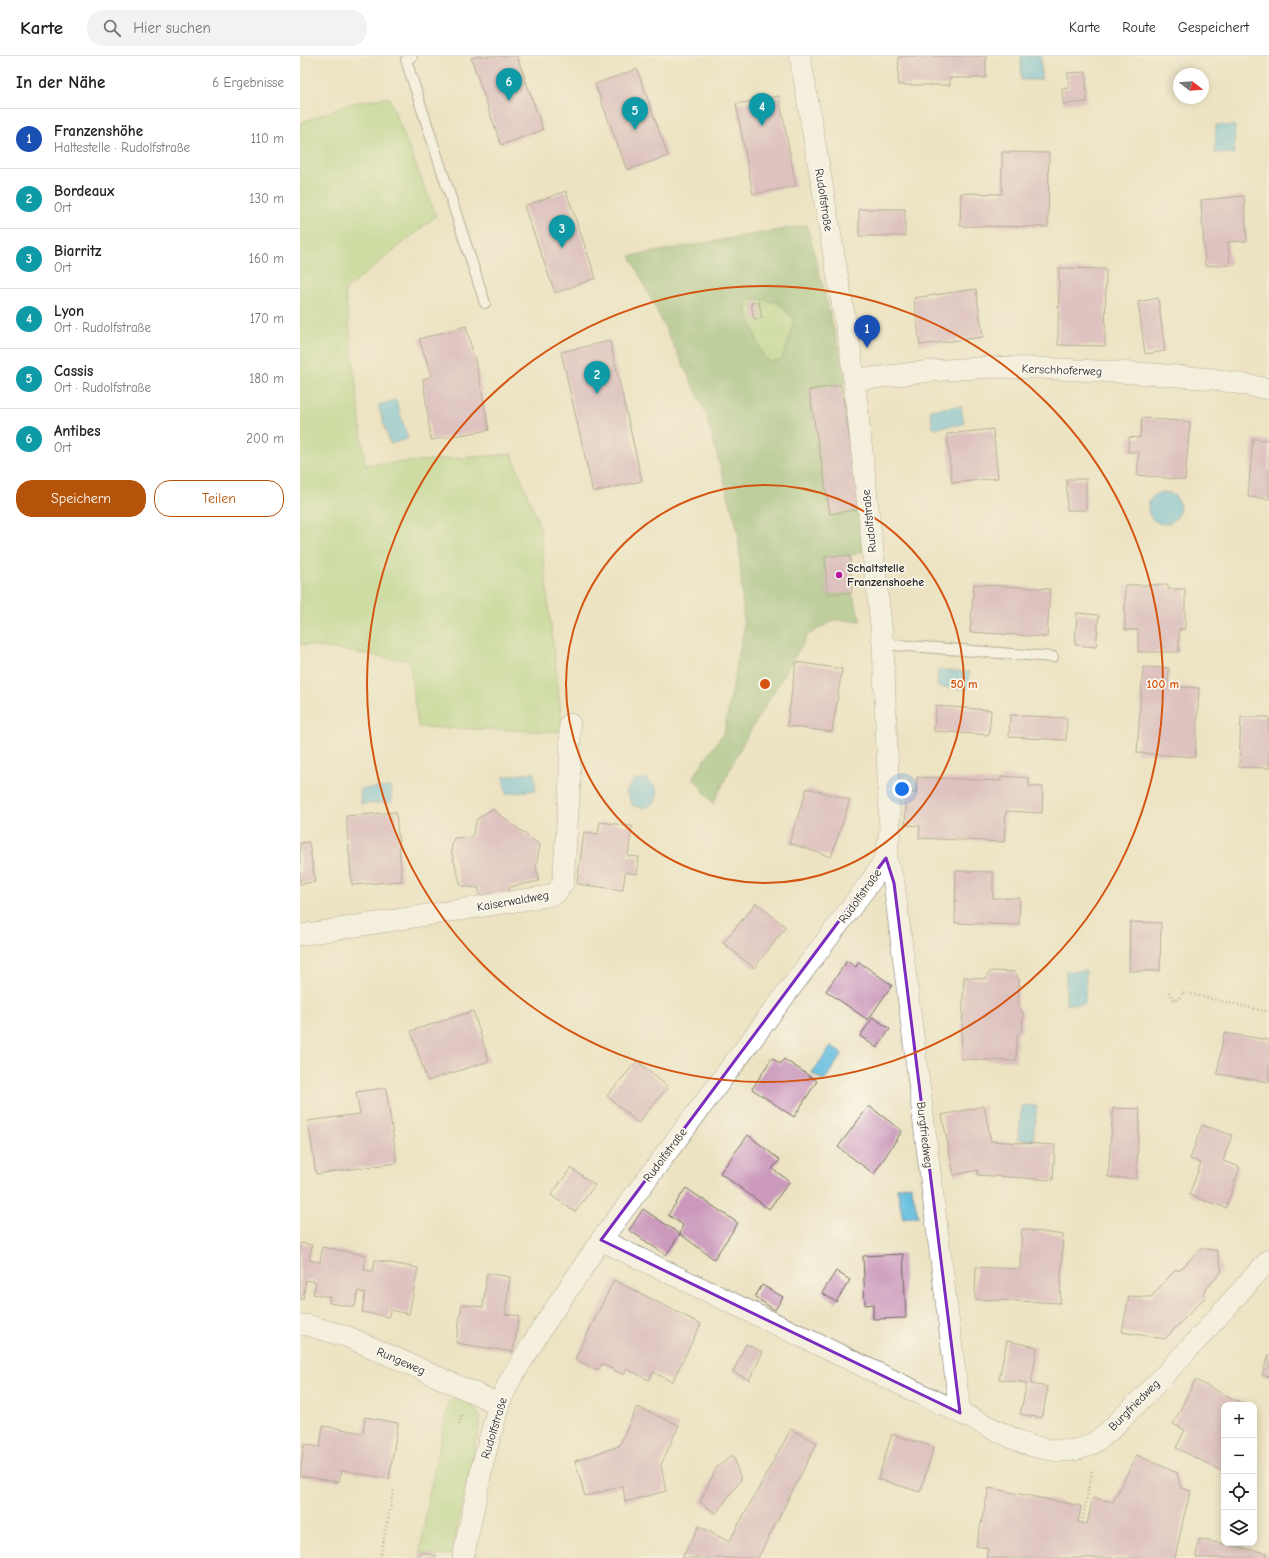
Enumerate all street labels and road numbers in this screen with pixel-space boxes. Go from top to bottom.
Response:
street label: Rudolfstraße [812,168,836,232]
street label: Kerschhoferweg [1021,362,1103,378]
street label: Rudolfstraße [859,489,879,553]
street label: Rudolfstraße [836,866,884,926]
street label: Kaiserwaldweg [476,888,550,914]
street label: Burgfriedweg [914,1101,936,1169]
street label: Rudolfstraße [640,1125,690,1185]
street label: Rungeweg [375,1344,427,1378]
street label: Burgfriedweg [1105,1376,1163,1434]
street label: Rudolfstraße [478,1396,510,1460]

